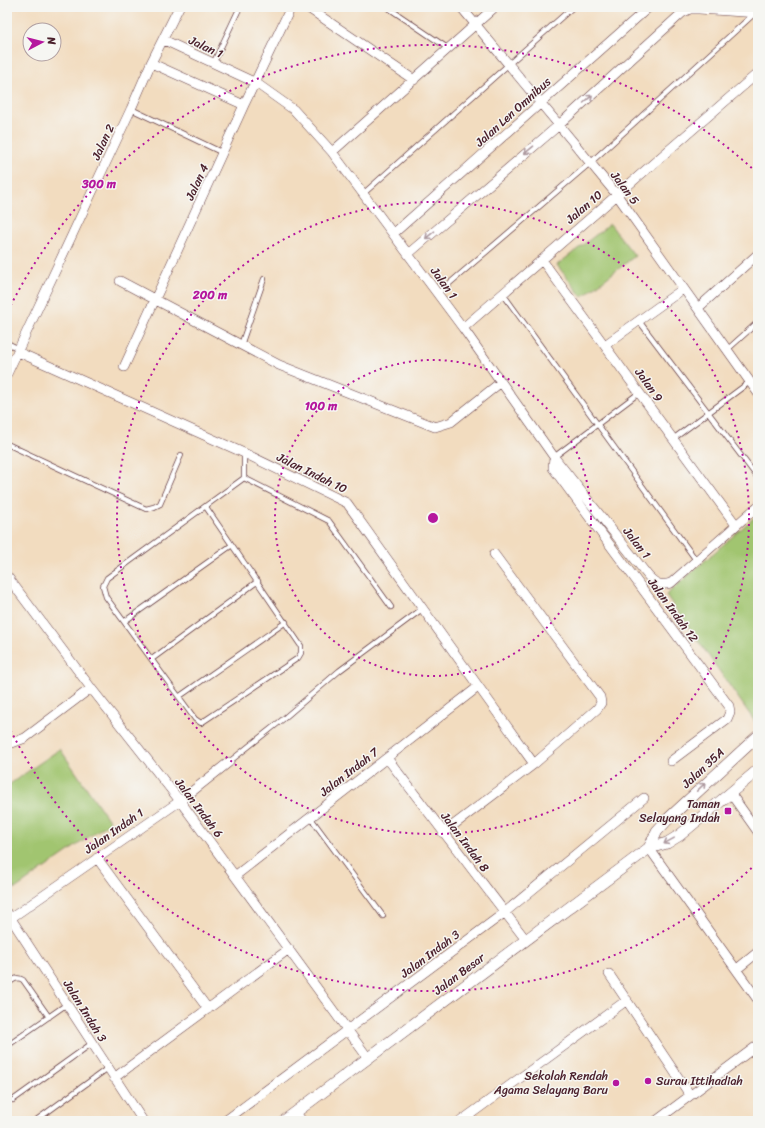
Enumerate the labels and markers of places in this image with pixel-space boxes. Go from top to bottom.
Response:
centre of rings [426,511,440,525]
place label: Taman Selayang Indah [639,793,721,829]
marker: Taman Selayang Indah [723,806,733,816]
place label: Sekolah Rendah Agama Selayang Baru [493,1065,609,1101]
place label: Surau Ittihadiah [656,1070,743,1092]
marker: Surau Ittihadiah [643,1076,653,1086]
marker: Sekolah Rendah Agama Selayang Baru [611,1078,621,1088]

